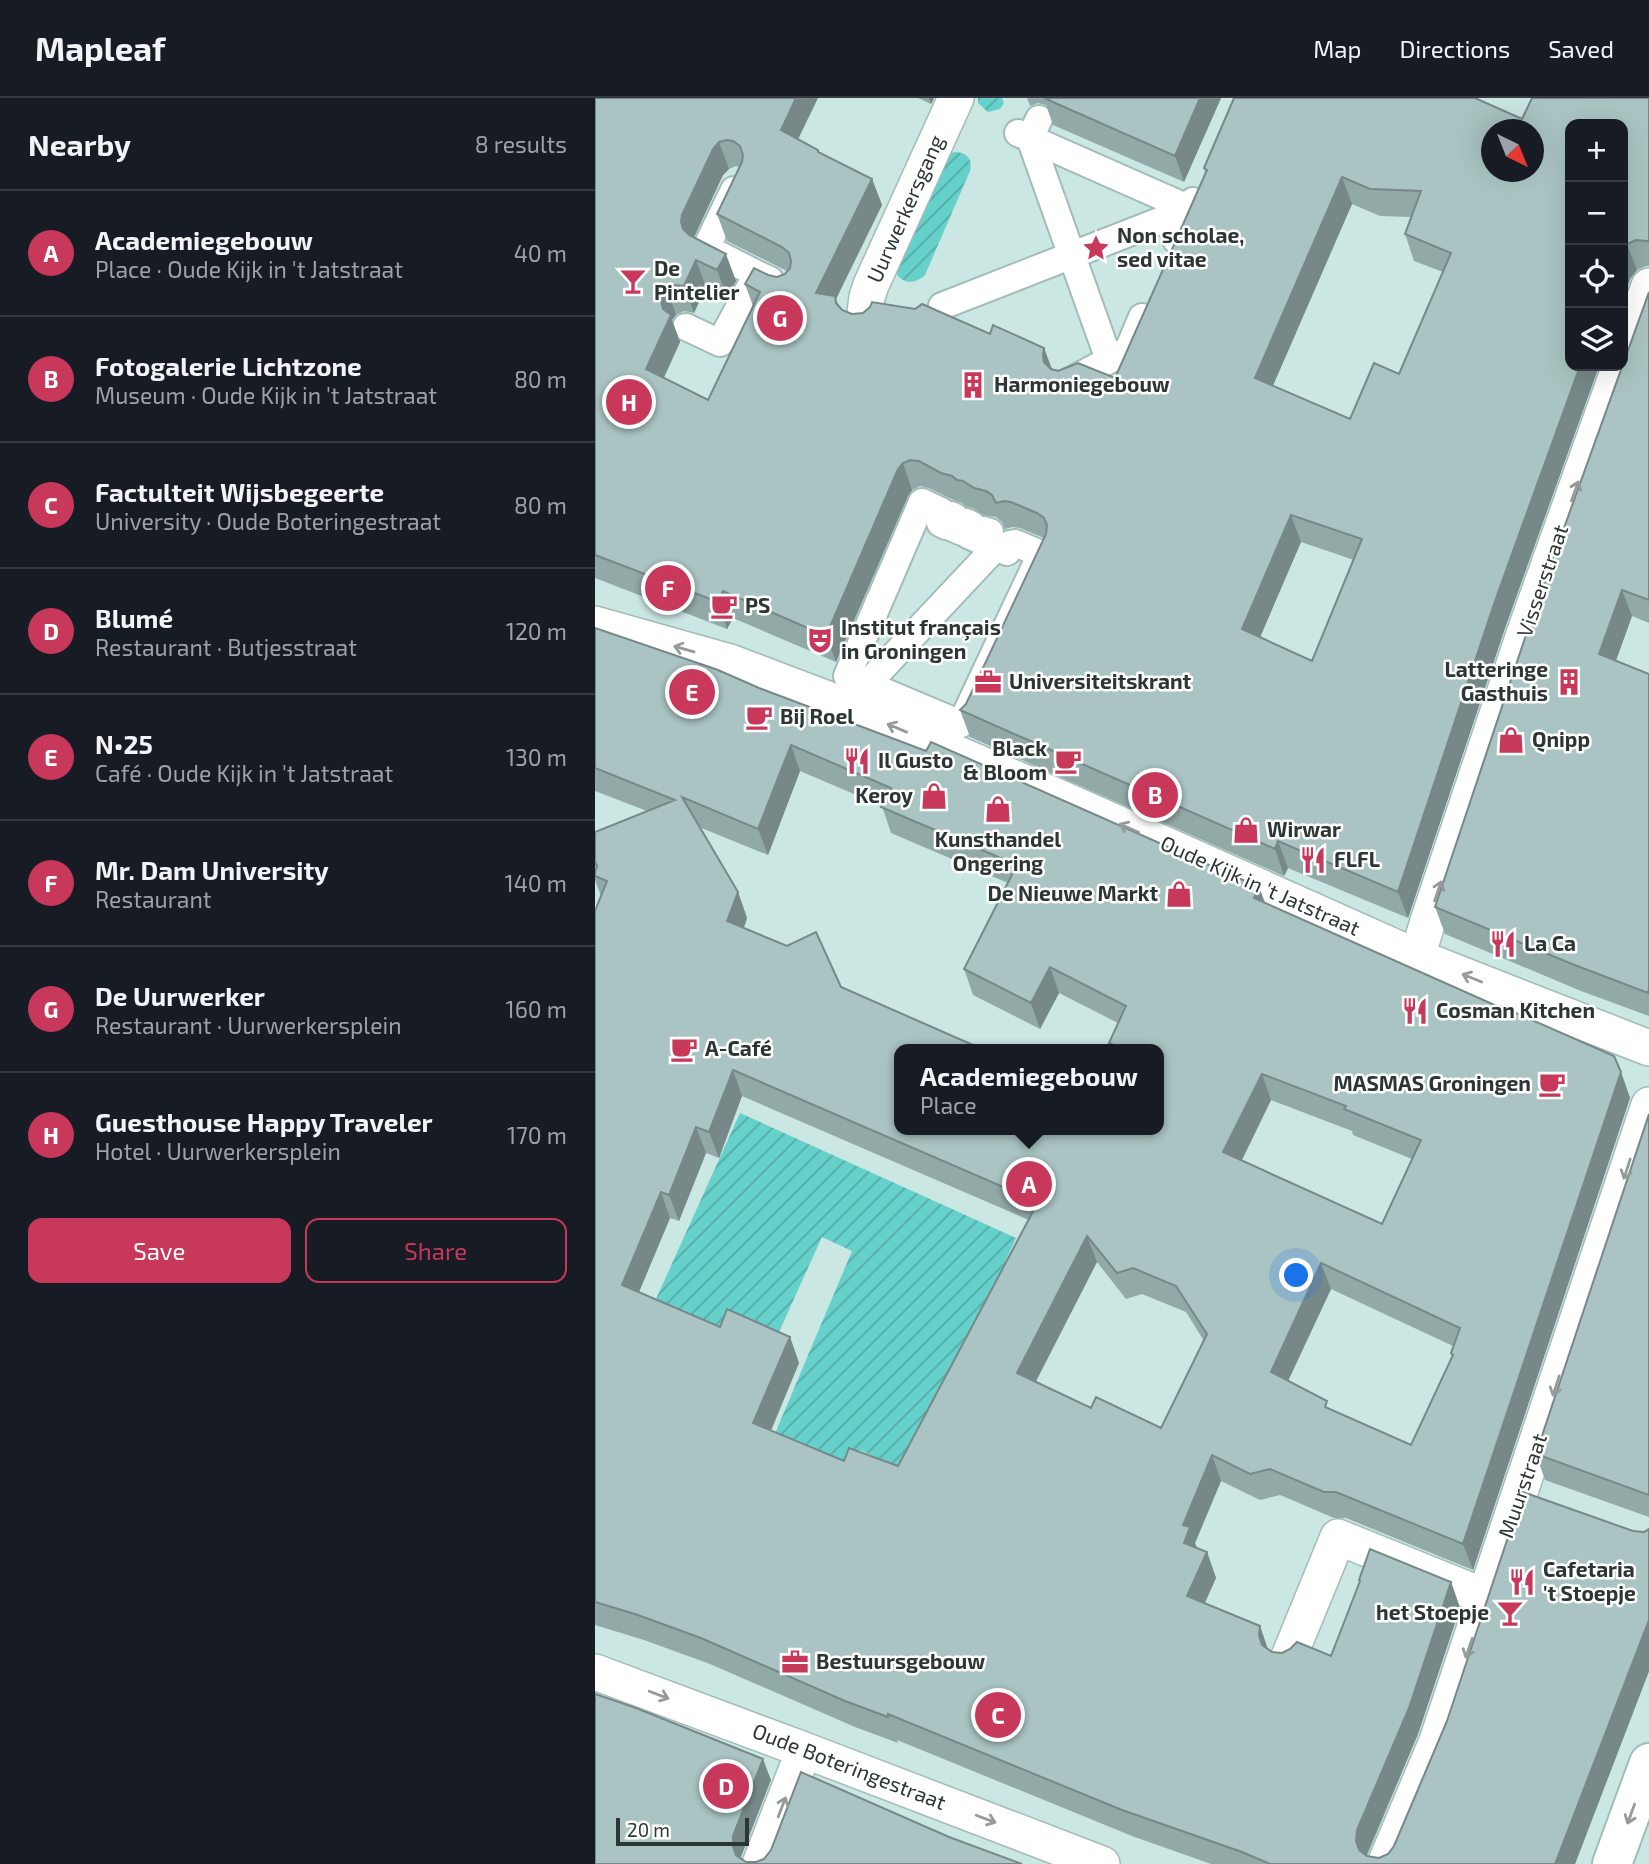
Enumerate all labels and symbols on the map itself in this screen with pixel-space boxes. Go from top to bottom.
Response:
north arrow [1481,119,1544,182]
street label: Uurwerkersgang [861,130,949,286]
place label: Non scholae, sed vitae [1117,222,1244,271]
place icon: Non scholae, sed vitae [1081,233,1111,263]
place label: De Pintelier [654,255,739,304]
bar icon: De Pintelier [618,266,648,296]
pin: G [757,292,803,344]
building icon: Harmoniegebouw [958,370,988,400]
place label: Harmoniegebouw [994,371,1170,396]
pin: H [606,376,652,428]
one-way arrow [1570,480,1582,502]
street label: Visserstraat [1511,521,1572,640]
pin: F [645,562,691,614]
cafe icon: PS [709,591,739,621]
place label: PS [745,592,770,617]
place label: Institut français in Groningen [841,614,1001,663]
theatre icon: Institut français in Groningen [805,625,835,655]
one-way arrow [673,642,695,655]
place label: Latteringe Gasthuis [1444,656,1548,705]
pin: E [669,666,715,718]
office icon: Universiteitskrant [973,667,1003,697]
building icon: Latteringe Gasthuis [1554,667,1584,697]
place label: Universiteitskrant [1009,668,1192,693]
cafe icon: Bij Roel [744,702,774,732]
place label: Bij Roel [780,703,854,728]
one-way arrow [887,721,909,734]
shop icon: Qnipp [1496,725,1526,755]
place label: Qnipp [1532,726,1590,752]
place label: Black & Bloom [963,735,1047,784]
restaurant icon: Il Gusto [842,746,872,776]
cafe icon: Black & Bloom [1053,746,1083,776]
place label: Il Gusto [878,747,953,772]
pin: B [1132,769,1178,821]
shop icon: Keroy [919,781,949,811]
place label: Keroy [855,782,913,808]
shop icon: Kunsthandel Ongering [983,794,1013,824]
shop icon: Wirwar [1231,815,1261,845]
place label: Wirwar [1267,816,1341,841]
one-way arrow [1118,821,1140,834]
place label: Kunsthandel Ongering [935,826,1061,875]
street label: Oude Kijk in 't Jatstraat [1157,829,1364,941]
restaurant icon: FLFL [1298,845,1328,875]
place label: FLFL [1334,846,1380,871]
shop icon: De Nieuwe Markt [1164,879,1194,909]
place label: De Nieuwe Markt [987,880,1158,905]
one-way arrow [1433,881,1445,903]
restaurant icon: La Ca [1488,929,1518,959]
place label: La Ca [1524,930,1576,955]
one-way arrow [1461,971,1483,984]
restaurant icon: Cosman Kitchen [1400,996,1430,1026]
place label: Cosman Kitchen [1436,997,1595,1022]
cafe icon: A-Café [669,1034,699,1064]
place label: A-Café [705,1035,772,1060]
cafe icon: MASMAS Groningen [1537,1069,1567,1099]
place label: MASMAS Groningen [1334,1070,1531,1095]
pin: A [1006,1158,1052,1210]
one-way arrow [1620,1158,1633,1180]
your location [1279,1258,1313,1292]
one-way arrow [1549,1374,1561,1396]
street label: Muurstraat [1492,1430,1551,1541]
place label: Cafetaria 't Stoepje [1543,1556,1636,1605]
restaurant icon: Cafetaria 't Stoepje [1507,1567,1537,1597]
bar icon: het Stoepje [1495,1598,1525,1628]
place label: het Stoepje [1376,1599,1489,1624]
one-way arrow [1462,1636,1474,1658]
office icon: Bestuursgebouw [780,1647,810,1677]
place label: Bestuursgebouw [816,1648,985,1673]
pin: C [975,1689,1021,1741]
one-way arrow [648,1690,670,1702]
street label: Oude Boteringestraat [749,1717,950,1814]
pin: D [703,1760,749,1812]
one-way arrow [776,1796,789,1818]
one-way arrow [1623,1802,1636,1824]
one-way arrow [975,1814,997,1827]
scale bar [616,1815,749,1847]

